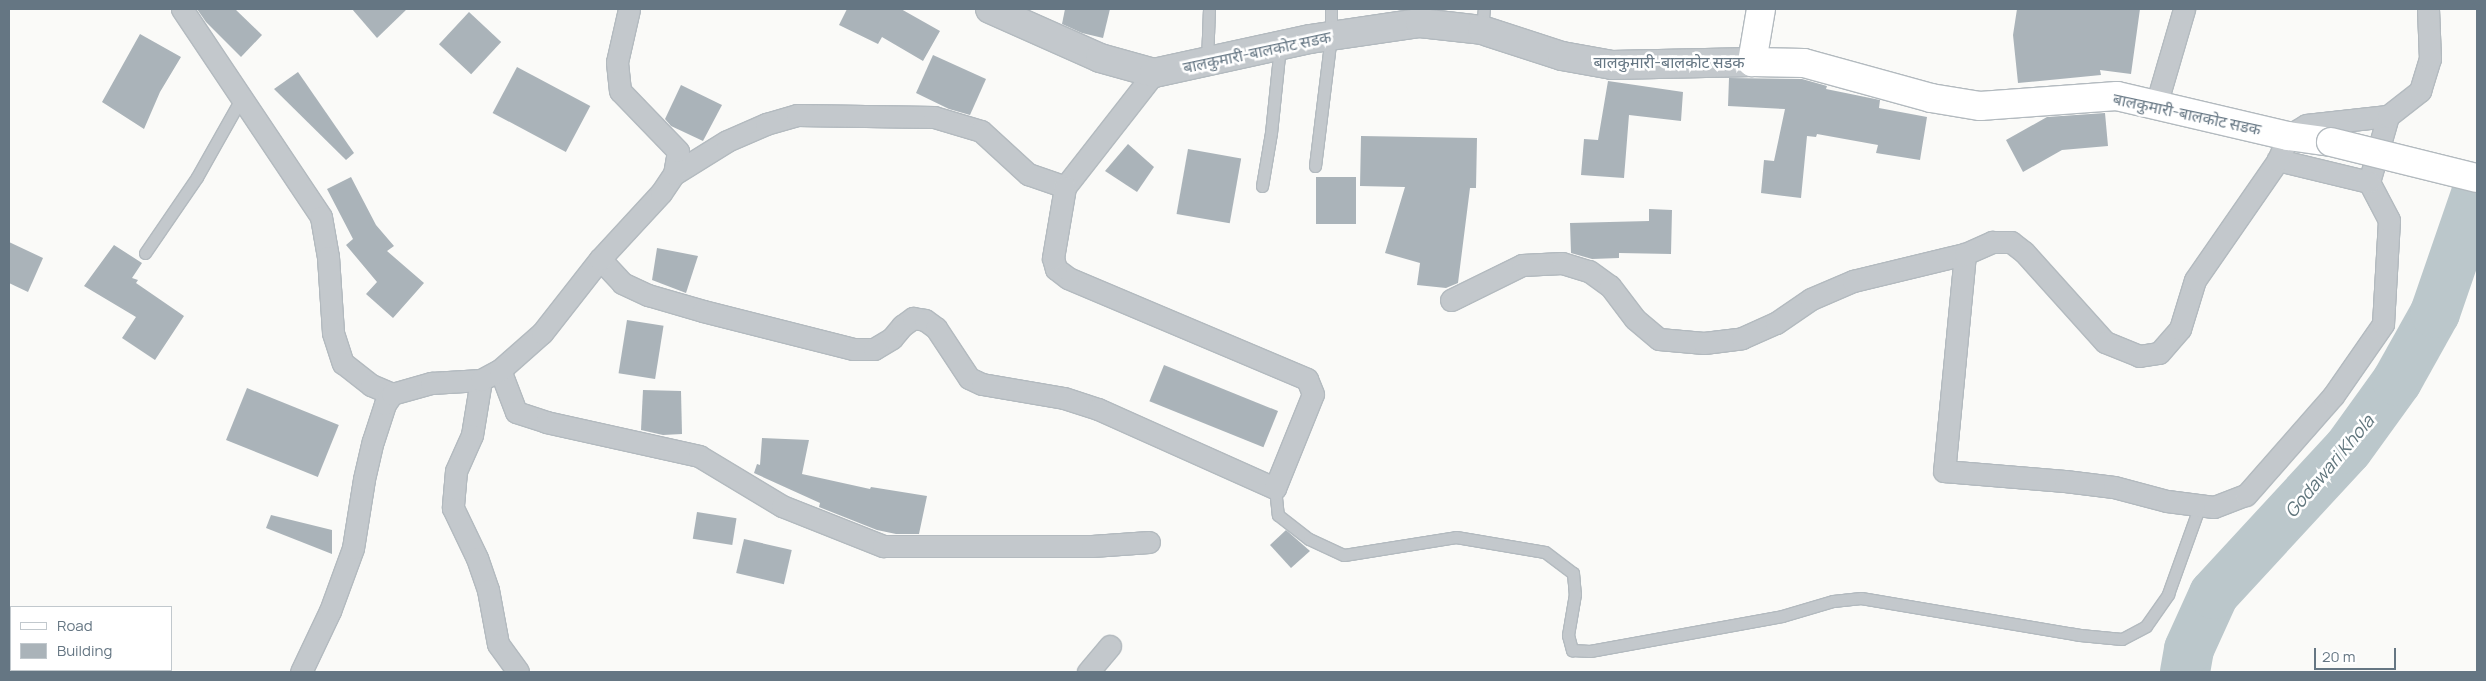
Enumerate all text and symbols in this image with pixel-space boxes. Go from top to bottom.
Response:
street label: बालकुमारी-बालकोट सडक [1181,27,1333,77]
street label: बालकुमारी-बालकोट सडक [1593,52,1745,72]
street label: बालकुमारी-बालकोट सडक [2111,89,2263,139]
water label: Godawari Khola [2280,410,2378,522]
legend [10,606,172,671]
text: Road [57,615,93,636]
scale bar [2316,638,2398,670]
text: Building [57,640,112,661]
text: 20 m [2322,646,2355,667]

